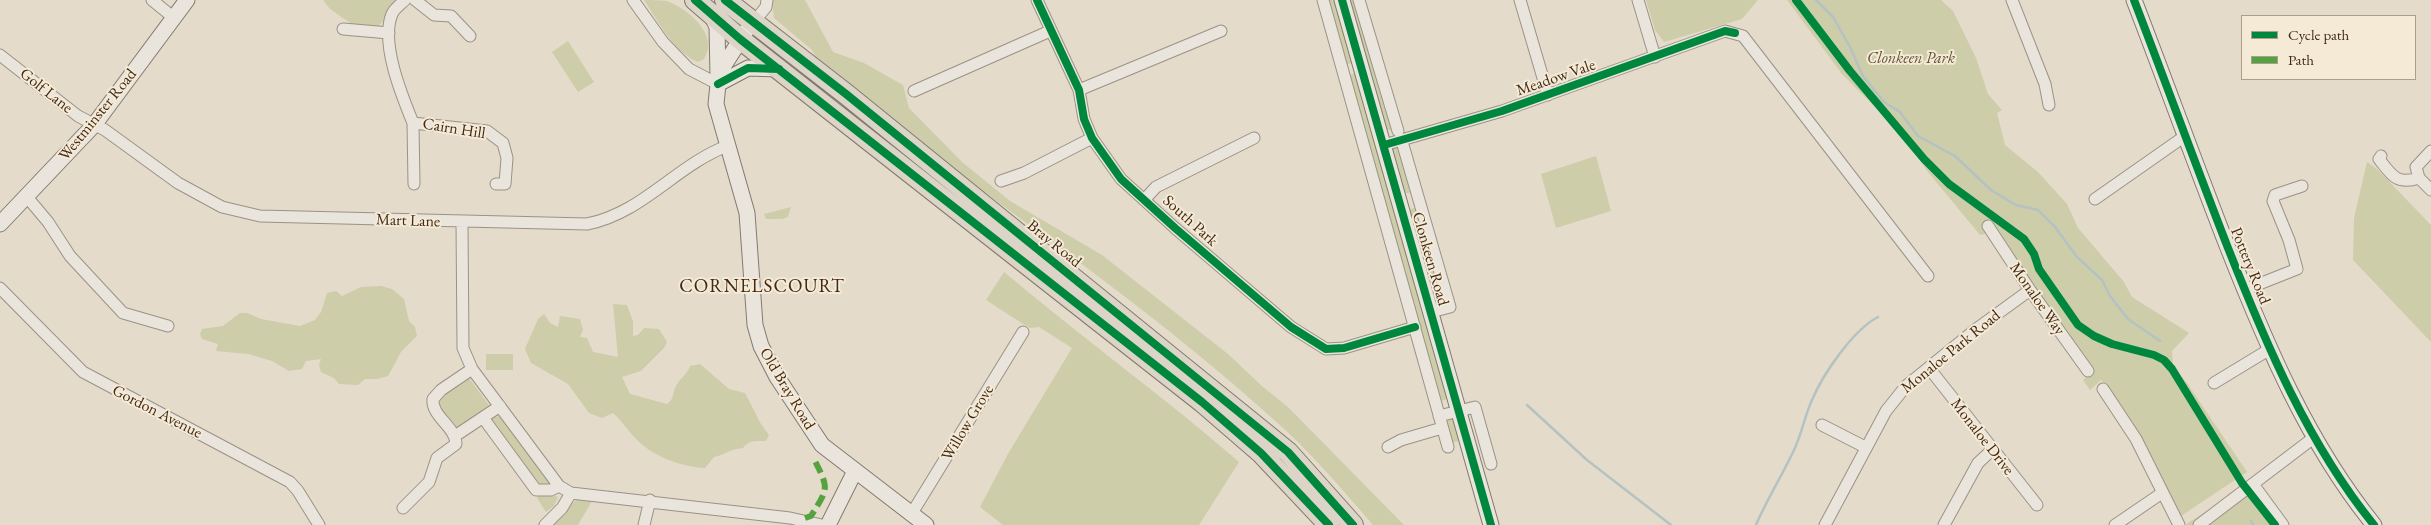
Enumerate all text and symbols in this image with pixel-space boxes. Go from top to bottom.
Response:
legend [2241,15,2416,80]
text: Cycle path [2288,25,2349,44]
park label: Clonkeen Park [1867,49,1955,69]
text: Path [2288,50,2314,69]
street label: Meadow Vale [1514,56,1598,100]
street label: Golf Lane [16,64,76,118]
street label: Westminster Road [55,65,141,165]
street label: Cairn Hill [421,115,487,143]
street label: South Park [1158,191,1222,251]
street label: Mart Lane [375,210,441,232]
street label: Clonkeen Road [1407,210,1453,308]
street label: Bray Road [1023,216,1085,272]
street label: Pottery Road [2226,225,2274,307]
street label: Monaloe Way [2005,259,2069,339]
district label: CORNELSCOURT [678,276,846,298]
street label: Monaloe Park Road [1898,306,2004,398]
street label: Old Bray Road [755,345,819,433]
street label: Gordon Avenue [109,381,205,443]
street label: Willow Grove [938,381,998,465]
street label: Monaloe Drive [1946,395,2018,479]

